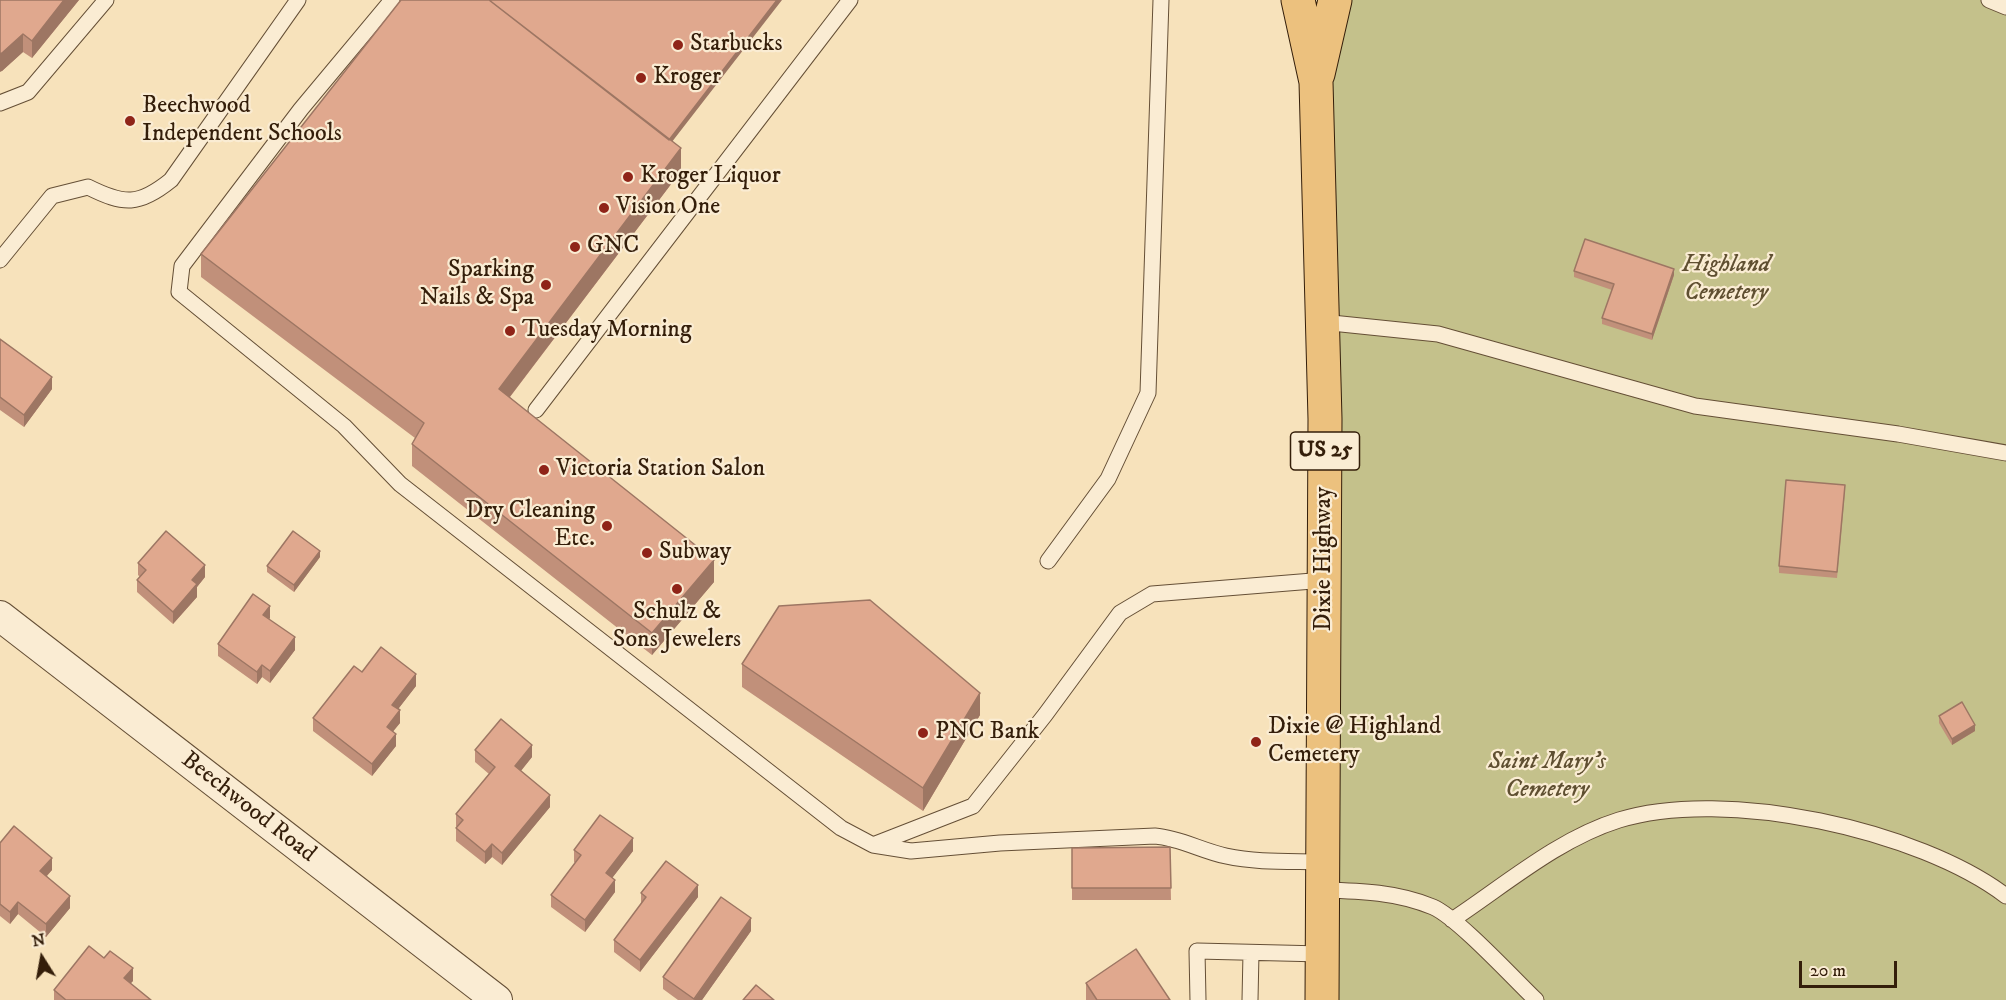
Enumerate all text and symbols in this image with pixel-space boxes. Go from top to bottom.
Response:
place label: Starbucks [690,31,782,59]
marker: Starbucks [671,38,685,52]
place label: Kroger [653,64,721,92]
marker: Kroger [634,71,648,85]
place label: Beechwood Independent Schools [142,93,342,149]
marker: Beechwood Independent Schools [123,114,137,128]
place label: Kroger Liquor [640,163,781,191]
marker: Kroger Liquor [621,170,635,184]
place label: Vision One [616,194,720,222]
marker: Vision One [597,201,611,215]
place label: GNC [587,233,639,261]
marker: GNC [568,240,582,254]
park label: Highland Cemetery [1682,252,1770,308]
place label: Sparking Nails & Spa [420,257,534,313]
marker: Sparking Nails & Spa [539,278,553,292]
place label: Tuesday Morning [522,317,692,345]
marker: Tuesday Morning [503,324,517,338]
road number: US 25 [1290,432,1360,470]
place label: Victoria Station Salon [556,456,765,484]
marker: Victoria Station Salon [537,463,551,477]
street label: Dixie Highway [1311,487,1339,631]
place label: Dry Cleaning Etc. [465,498,595,554]
marker: Dry Cleaning Etc. [600,519,614,533]
place label: Subway [659,539,731,567]
marker: Subway [640,546,654,560]
marker: Schulz & Sons Jewelers [670,582,684,596]
place label: Schulz & Sons Jewelers [613,599,741,655]
place label: Dixie @ Highland Cemetery [1268,714,1441,770]
place label: PNC Bank [935,719,1039,747]
marker: PNC Bank [916,726,930,740]
marker: Dixie @ Highland Cemetery [1249,735,1263,749]
street label: Beechwood Road [175,746,321,870]
park label: Saint Mary’s Cemetery [1488,749,1606,805]
north arrow [12,928,72,988]
text: N [30,929,47,951]
scale bar [1802,949,1900,987]
text: 20 m [1810,960,1846,982]

